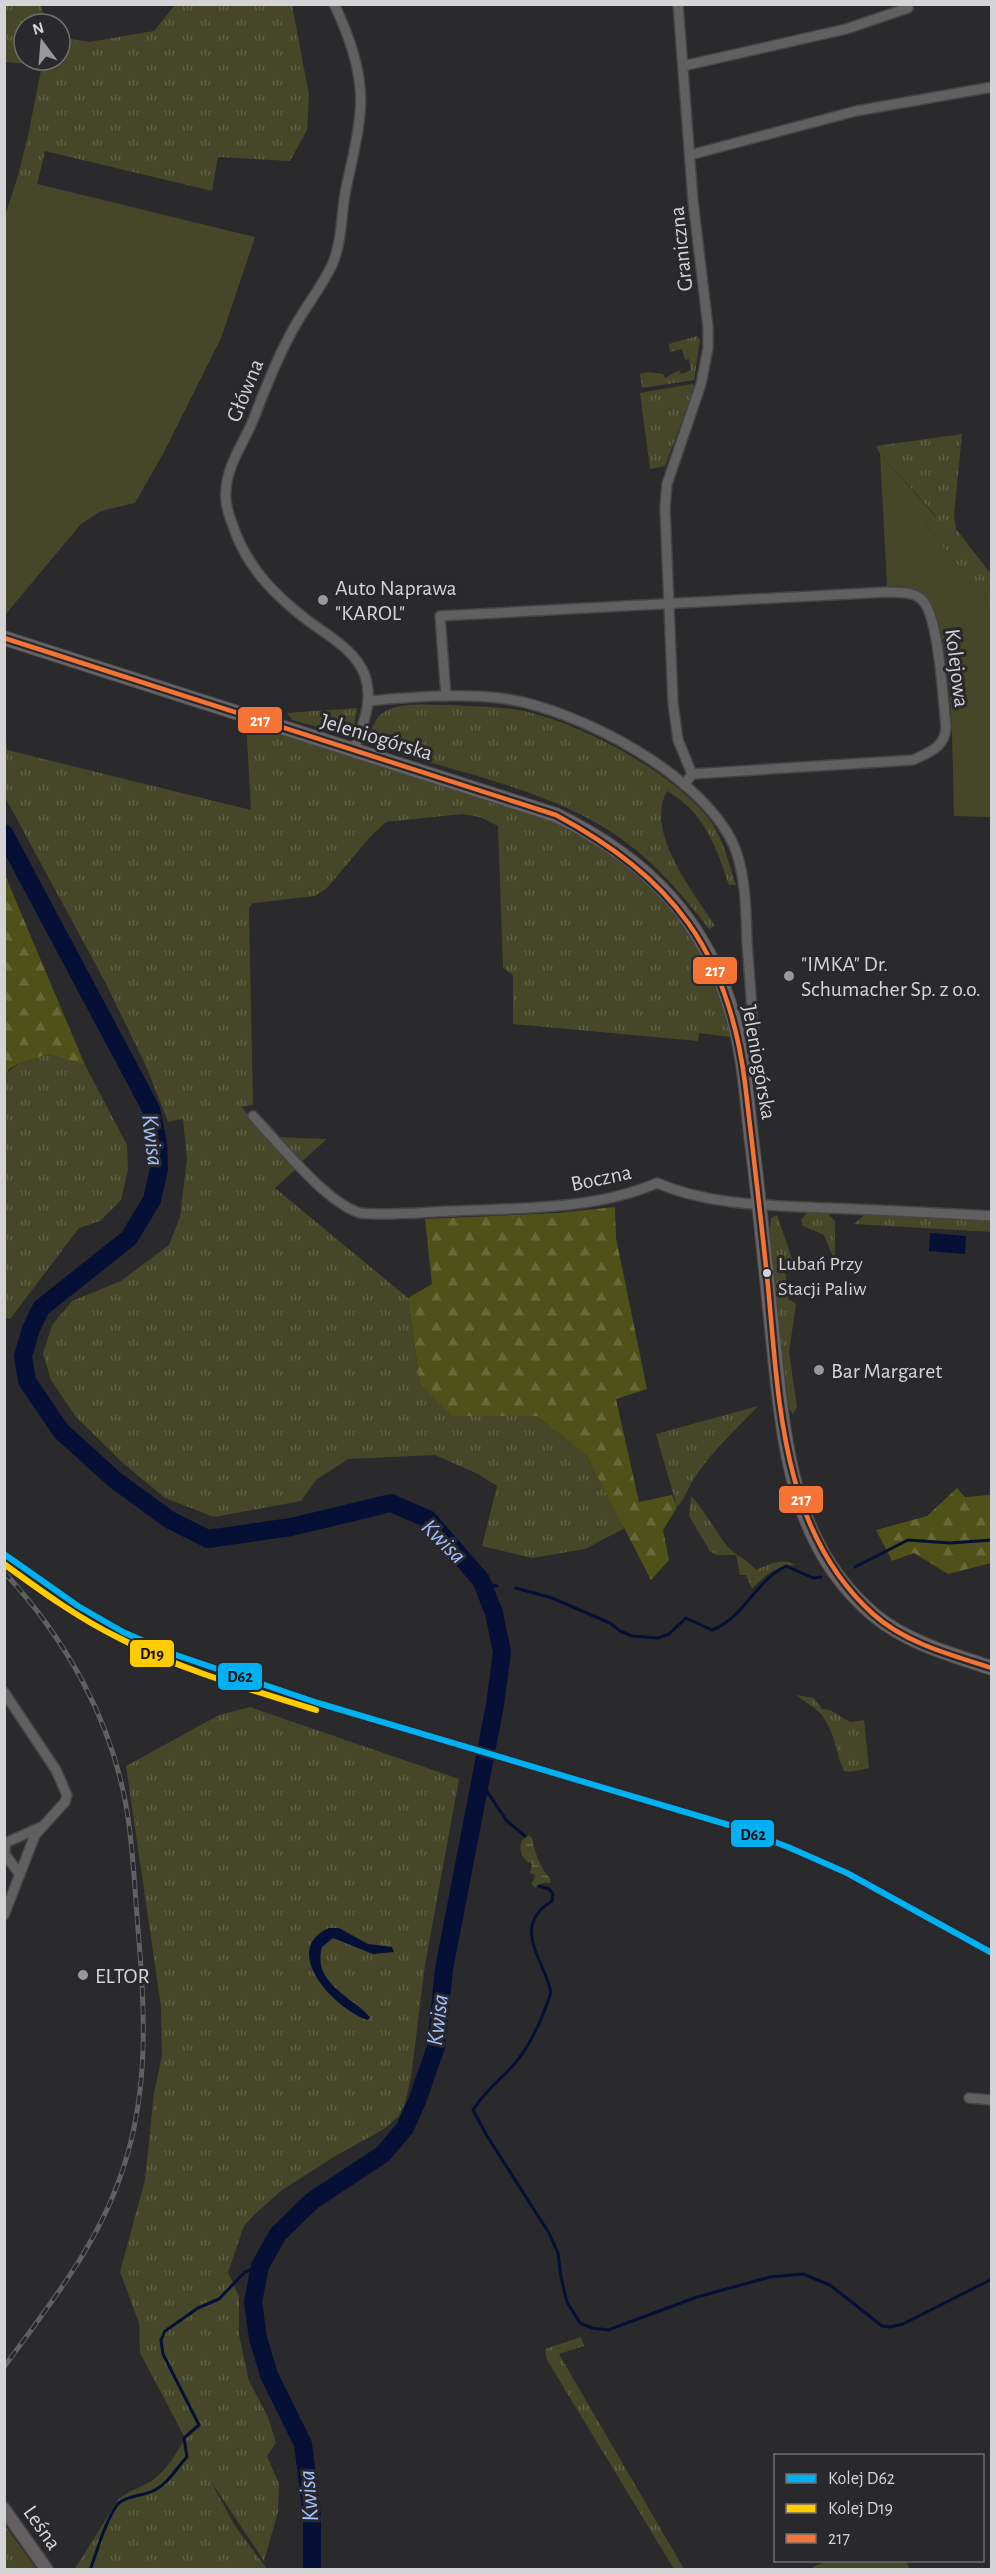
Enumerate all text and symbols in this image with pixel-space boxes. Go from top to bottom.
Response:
north arrow [12,12,72,72]
text: N [31,19,46,38]
street label: Graniczna [666,205,696,292]
street label: Główna [222,356,267,425]
place label: Auto Naprawa "KAROL" [335,577,457,624]
marker: Auto Naprawa "KAROL" [316,593,330,607]
street label: Kolejowa [941,628,973,709]
line badge: 217 [237,706,283,734]
street label: Jeleniogórska [318,709,435,764]
text: 217 [250,713,270,729]
place label: "IMKA" Dr. Schumacher Sp. z o.o. [801,953,981,1000]
line badge: 217 [692,956,738,985]
text: 217 [705,963,725,979]
marker: "IMKA" Dr. Schumacher Sp. z o.o. [782,969,796,983]
street label: Jeleniogórska [738,1003,780,1121]
water label: Kwisa [137,1113,167,1167]
street label: Boczna [569,1161,634,1195]
place label: Lubań Przy Stacji Paliw [778,1254,867,1299]
marker: Lubań Przy Stacji Paliw [761,1267,773,1279]
place label: Bar Margaret [831,1360,942,1382]
marker: Bar Margaret [812,1363,826,1377]
line badge: 217 [778,1485,824,1514]
text: 217 [791,1492,811,1508]
water label: Kwisa [417,1515,470,1568]
line badge: D19 [129,1639,175,1668]
text: D19 [140,1646,164,1662]
line badge: D62 [217,1662,263,1691]
text: D62 [227,1669,253,1685]
line badge: D62 [730,1819,775,1848]
text: D62 [740,1827,766,1843]
place label: ELTOR [95,1965,150,1987]
marker: ELTOR [76,1968,90,1982]
water label: Kwisa [423,1993,453,2047]
legend [774,2454,984,2562]
water label: Kwisa [295,2469,323,2523]
text: Kolej D62 [828,2470,895,2488]
text: Kolej D19 [828,2500,893,2518]
street label: Leśna [19,2501,65,2554]
text: 217 [828,2530,850,2548]

